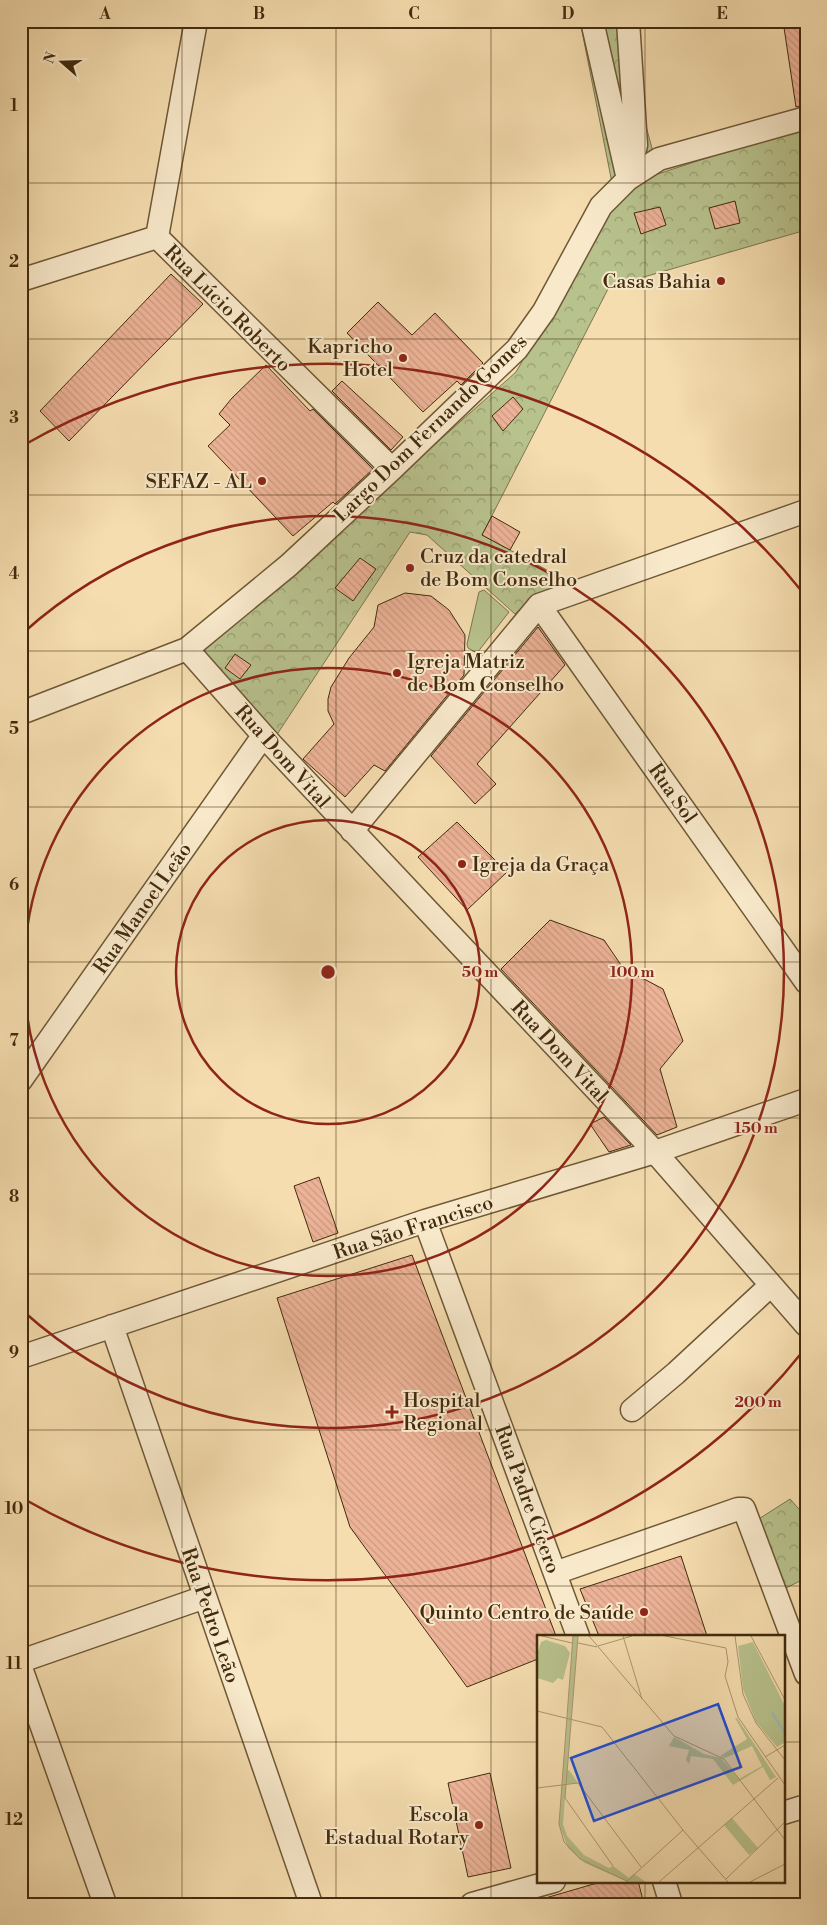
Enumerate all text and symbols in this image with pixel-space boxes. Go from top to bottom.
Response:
text: A [98,4,111,24]
text: B [253,4,265,24]
text: C [408,4,420,24]
text: D [562,4,575,24]
text: E [716,4,728,24]
north arrow [38,38,88,88]
text: N [40,50,61,66]
text: 1 [10,96,18,116]
street label: Rua Lúcio Roberto [158,240,296,378]
text: 2 [9,252,19,272]
place label: Casas Bahia [603,270,712,295]
marker: Casas Bahia [715,275,727,287]
street label: Largo Dom Fernando Gomes [329,330,533,528]
place label: Kapricho Hotel [307,335,393,383]
marker: Kapricho Hotel [397,352,409,364]
text: 3 [9,408,19,428]
place label: SEFAZ - AL [145,470,252,495]
marker: SEFAZ - AL [256,475,268,487]
place label: Cruz da catedral de Bom Conselho [420,545,577,593]
marker: Cruz da catedral de Bom Conselho [404,562,416,574]
text: 4 [9,564,20,584]
place label: Igreja Matriz de Bom Conselho [407,650,564,698]
marker: Igreja Matriz de Bom Conselho [391,667,403,679]
street label: Rua Dom Vital [229,700,335,814]
text: 5 [9,719,19,739]
street label: Rua Sol [642,759,702,829]
street label: Rua Manoel Leão [88,838,198,980]
place label: Igreja da Graça [472,853,610,878]
marker: Igreja da Graça [456,858,468,870]
text: 6 [9,875,19,895]
centre of rings [319,963,337,981]
text: 50 m [462,963,498,982]
text: 100 m [610,963,655,982]
street label: Rua Dom Vital [505,996,613,1108]
text: 7 [9,1031,19,1051]
text: 150 m [734,1119,778,1138]
text: 8 [9,1187,19,1207]
street label: Rua São Francisco [330,1191,497,1266]
text: 9 [9,1343,19,1363]
place label: Hospital Regional [403,1389,483,1437]
text: 200 m [734,1393,782,1412]
marker: Hospital Regional [385,1405,399,1419]
street label: Rua Padre Cícero [488,1422,565,1577]
text: 10 [5,1499,23,1519]
street label: Rua Pedro Leão [175,1544,244,1687]
place label: Quinto Centro de Saúde [420,1601,634,1626]
marker: Quinto Centro de Saúde [638,1606,650,1618]
inset map [537,1635,784,1882]
text: 11 [6,1654,22,1674]
place label: Escola Estadual Rotary [324,1803,470,1851]
text: 12 [5,1810,23,1830]
marker: Escola Estadual Rotary [473,1819,485,1831]

